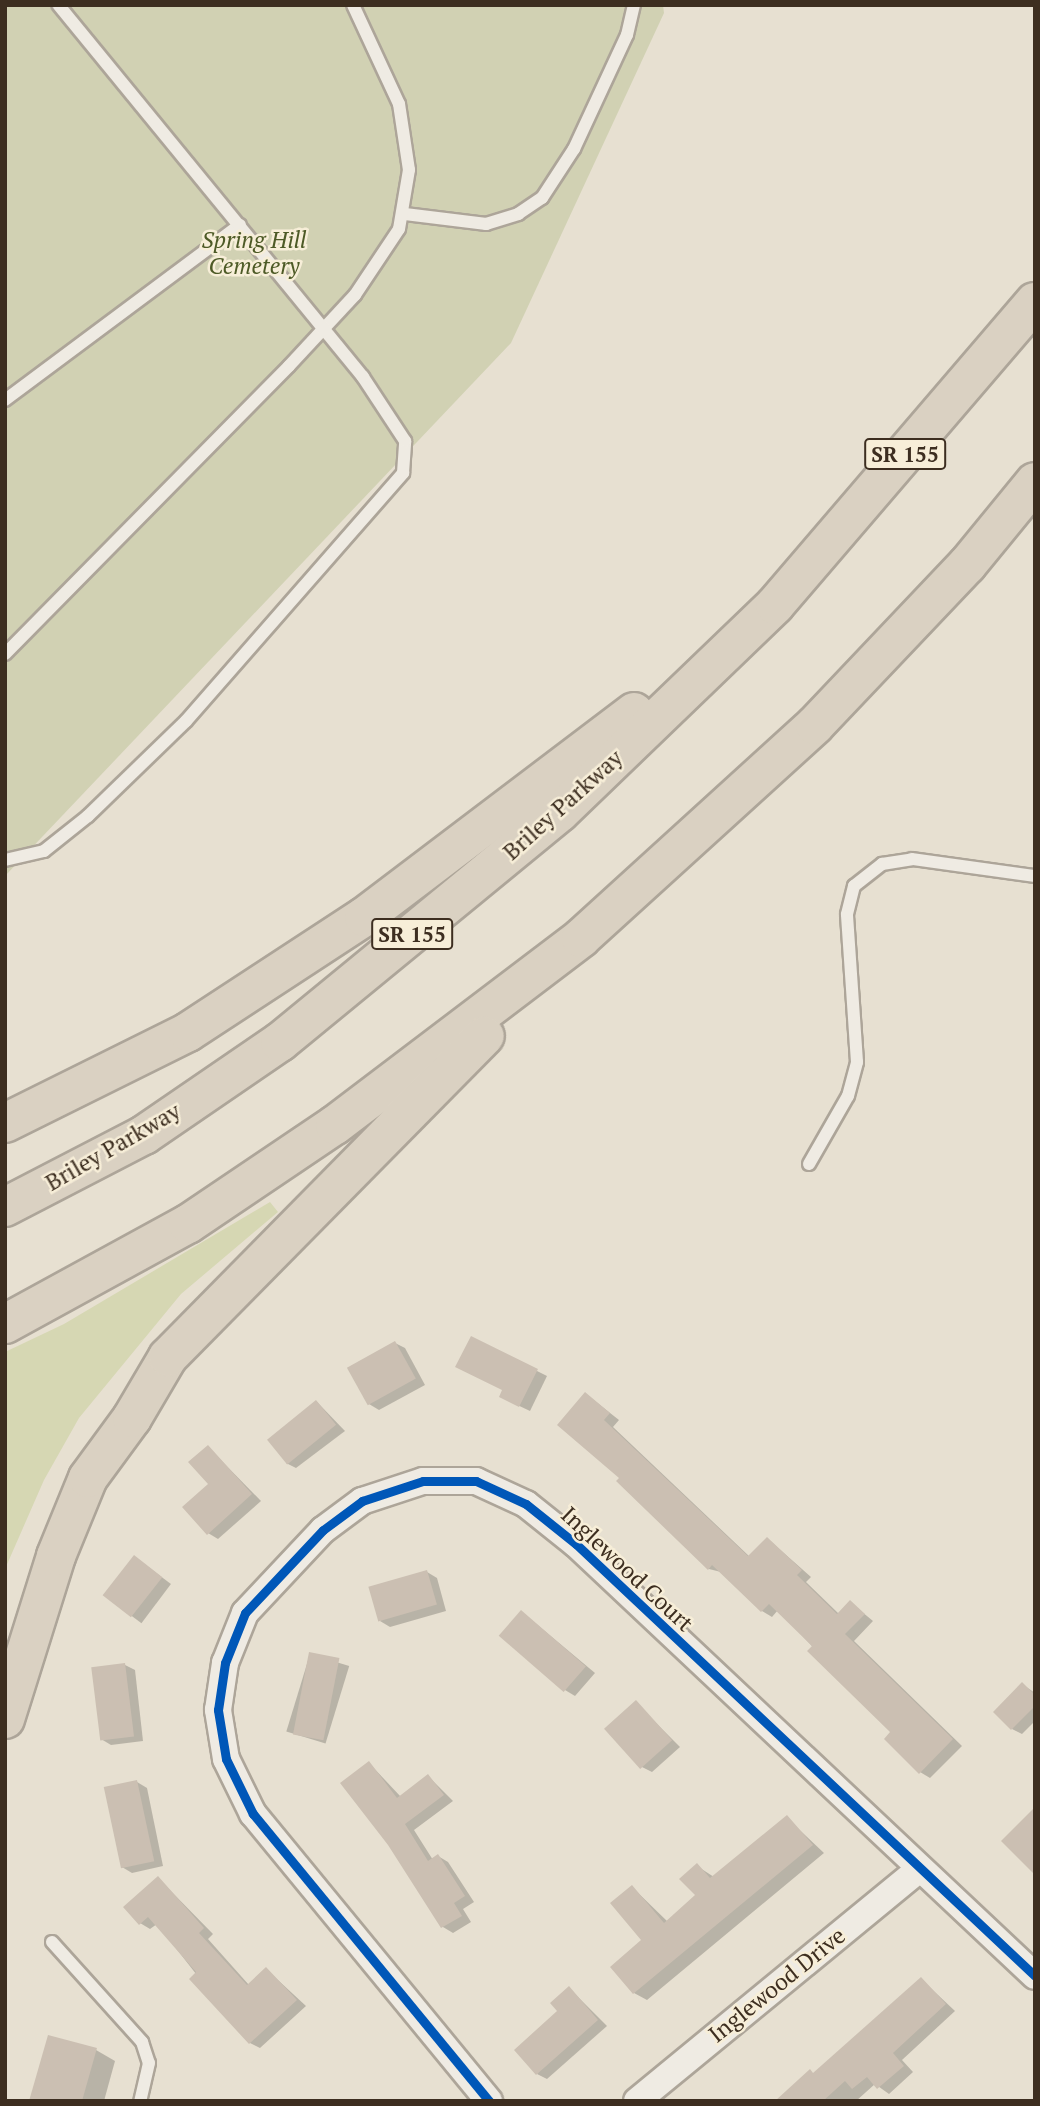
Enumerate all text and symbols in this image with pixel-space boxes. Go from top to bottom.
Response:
park label: Spring Hill Cemetery [202,226,306,280]
road number: SR 155 [863,436,947,472]
street label: Briley Parkway [498,744,628,866]
road number: SR 155 [370,916,454,951]
street label: Briley Parkway [41,1097,185,1197]
street label: Inglewood Court [555,1501,699,1637]
street label: Inglewood Drive [703,1922,851,2048]

